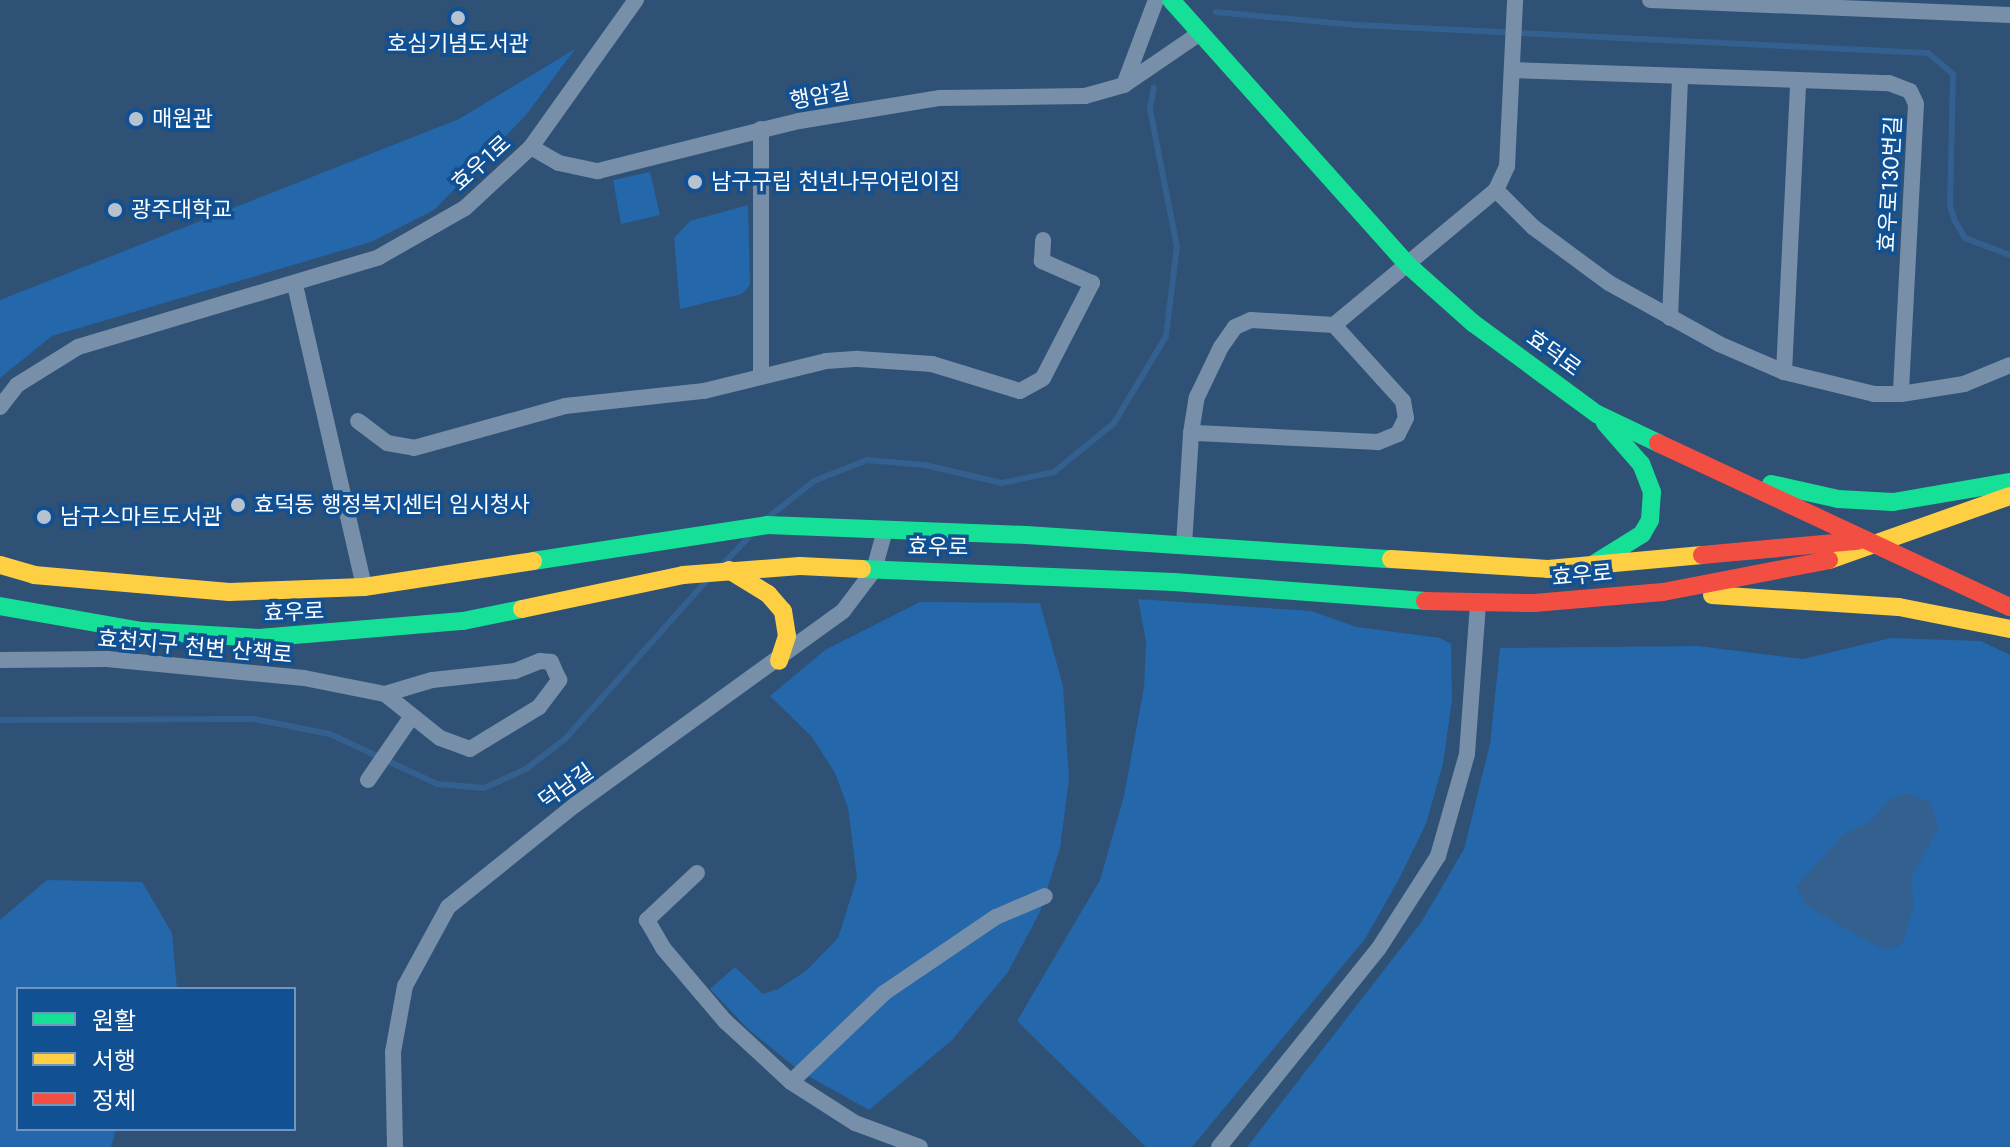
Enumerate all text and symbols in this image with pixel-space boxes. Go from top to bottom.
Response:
marker: 호심기념도서관 [449,9,467,27]
place label: 호심기념도서관 [387,31,529,57]
street label: 행암길 [788,78,852,114]
place label: 매원관 [152,106,213,132]
marker: 매원관 [127,110,145,128]
street label: 효우로130번길 [1873,115,1907,253]
street label: 효우1로 [446,130,516,196]
place label: 남구구립 천년나무어린이집 [711,169,960,195]
marker: 남구구립 천년나무어린이집 [686,173,704,191]
place label: 광주대학교 [131,197,232,223]
marker: 광주대학교 [106,201,124,219]
street label: 효덕로 [1522,324,1586,382]
place label: 효덕동 행정복지센터 임시청사 [254,492,530,518]
marker: 효덕동 행정복지센터 임시청사 [229,496,247,514]
place label: 남구스마트도서관 [60,504,222,530]
marker: 남구스마트도서관 [35,508,53,526]
street label: 효우로 [907,533,969,561]
street label: 효우로 [1551,559,1613,591]
street label: 효우로 [263,598,325,626]
street label: 효천지구 천변 산책로 [97,625,293,669]
street label: 덕남길 [534,758,598,814]
legend [16,987,296,1131]
text: 원활 [92,1003,136,1038]
text: 서행 [92,1043,136,1078]
text: 정체 [92,1083,136,1118]

